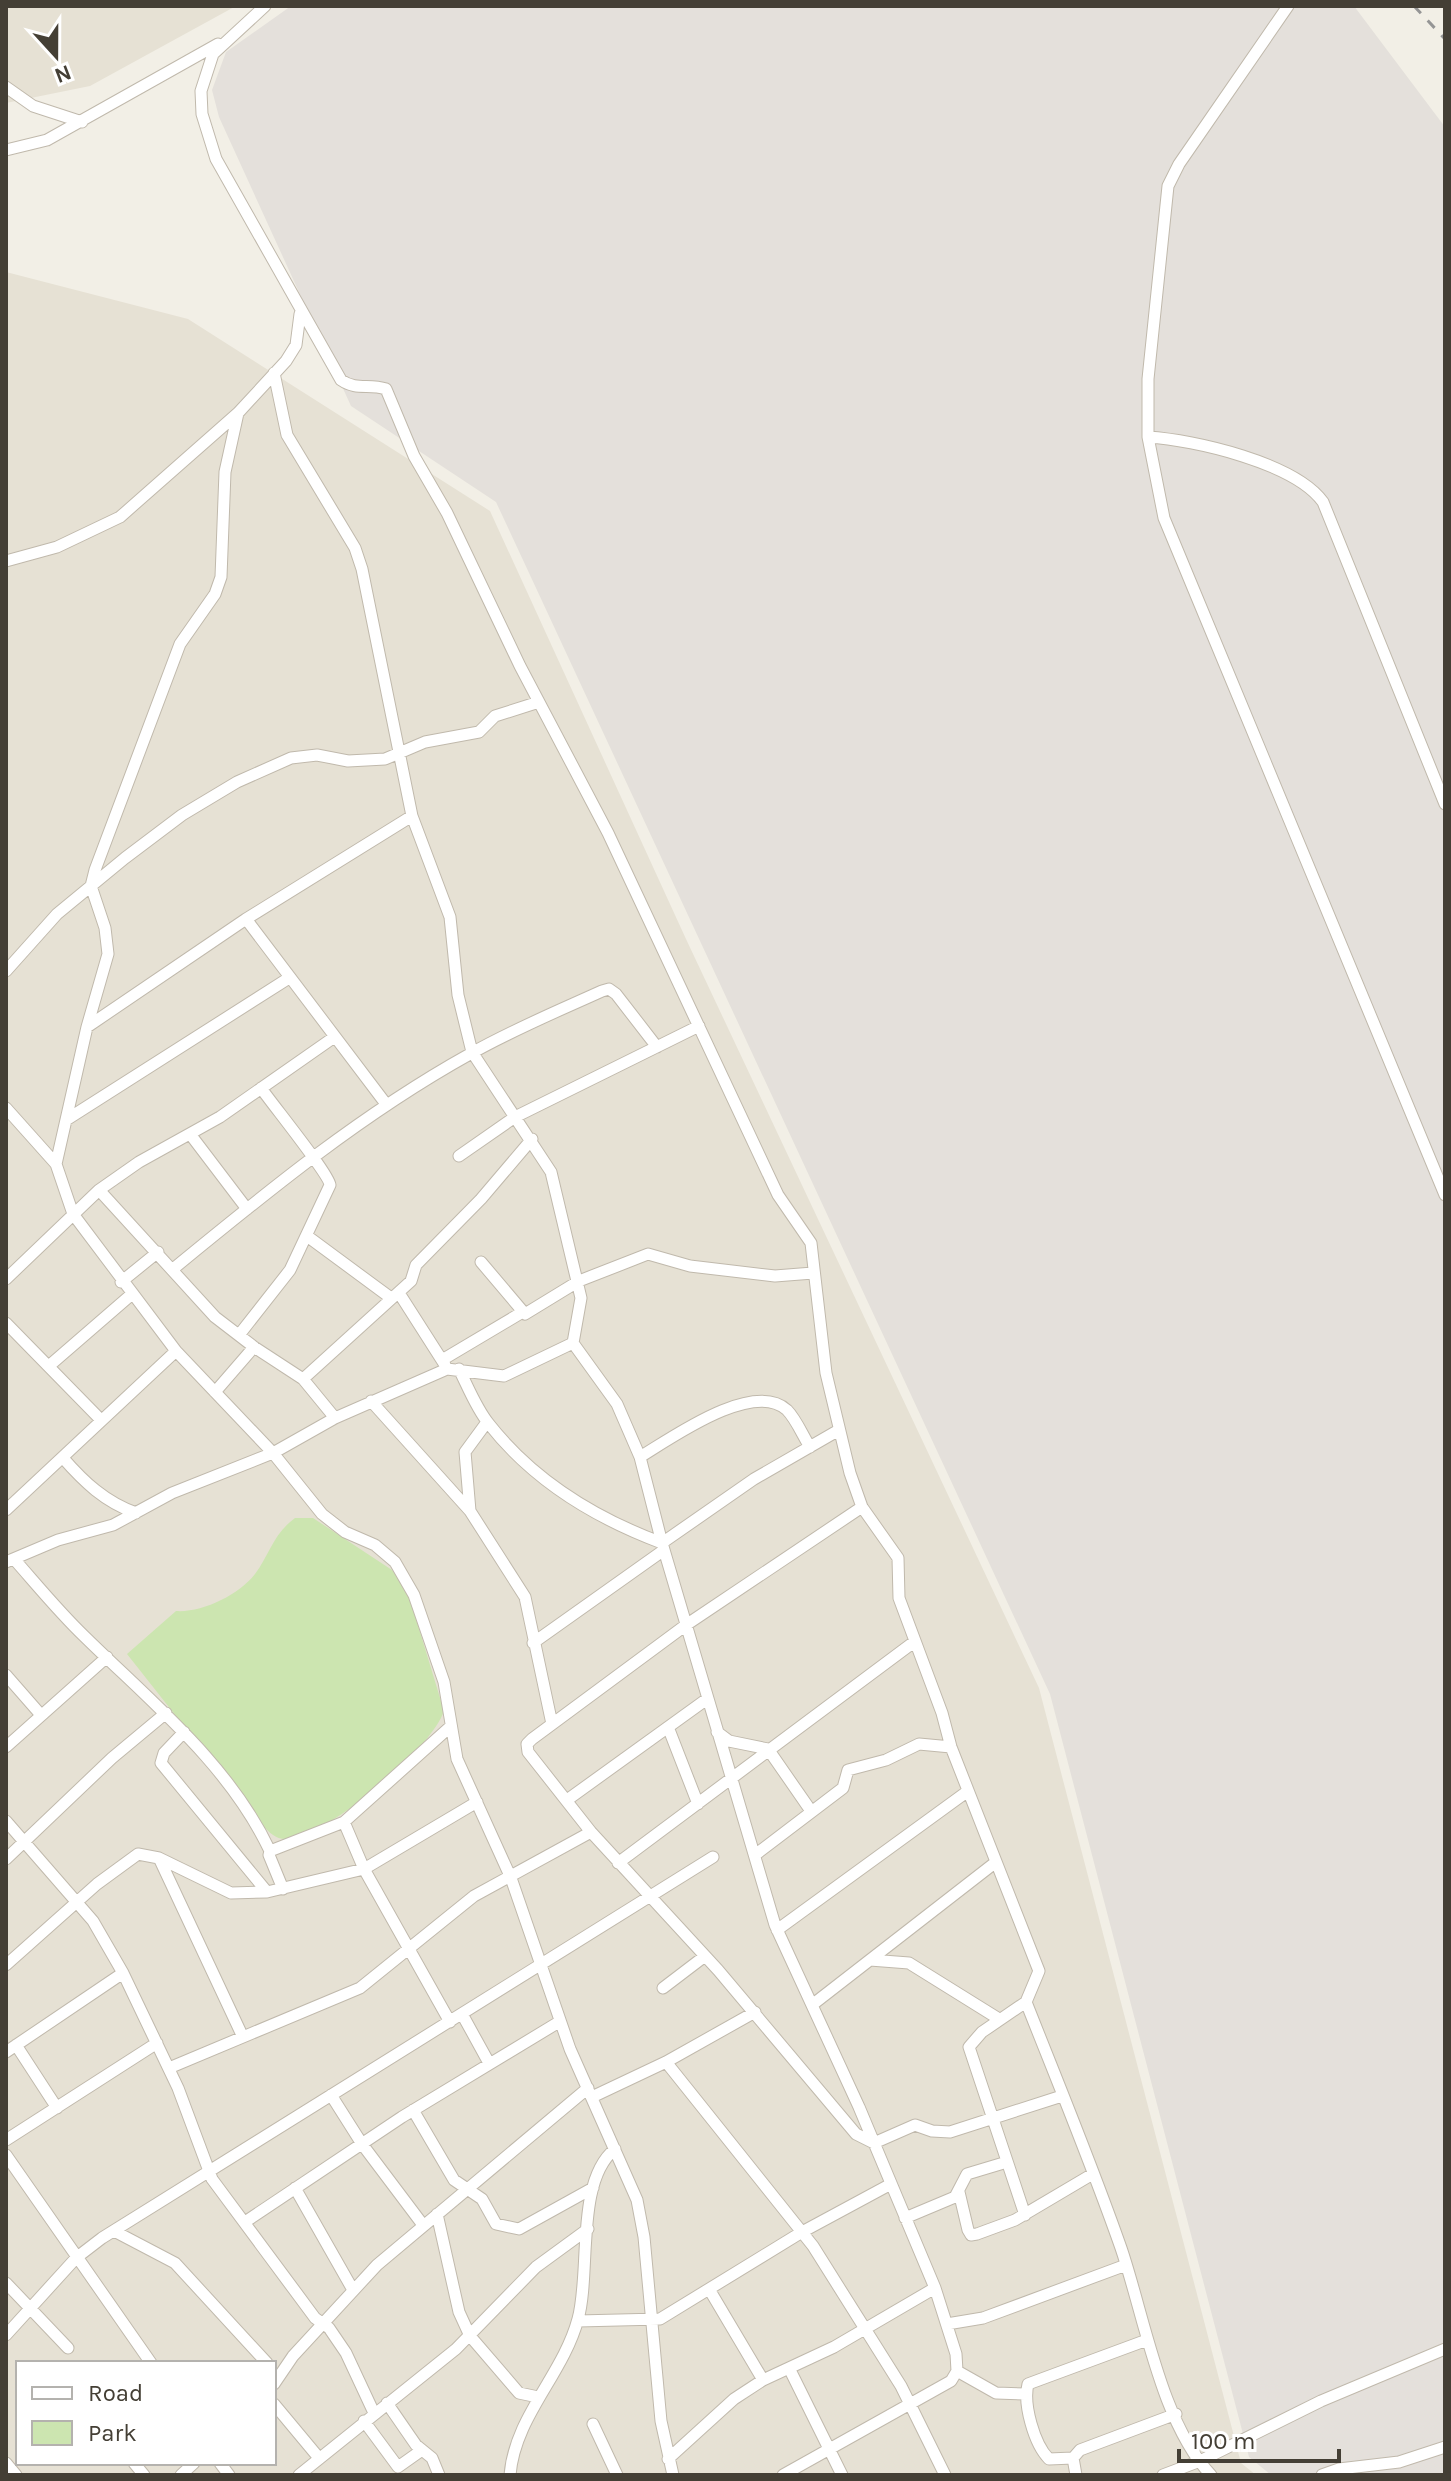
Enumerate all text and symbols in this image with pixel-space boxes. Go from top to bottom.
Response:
north arrow [16,16,96,96]
text: N [51,59,75,89]
legend [16,2361,276,2465]
text: Road [88,2379,143,2407]
scale bar [1179,2413,1339,2463]
text: Park [88,2419,137,2447]
text: 100 m [1191,2427,1256,2455]

